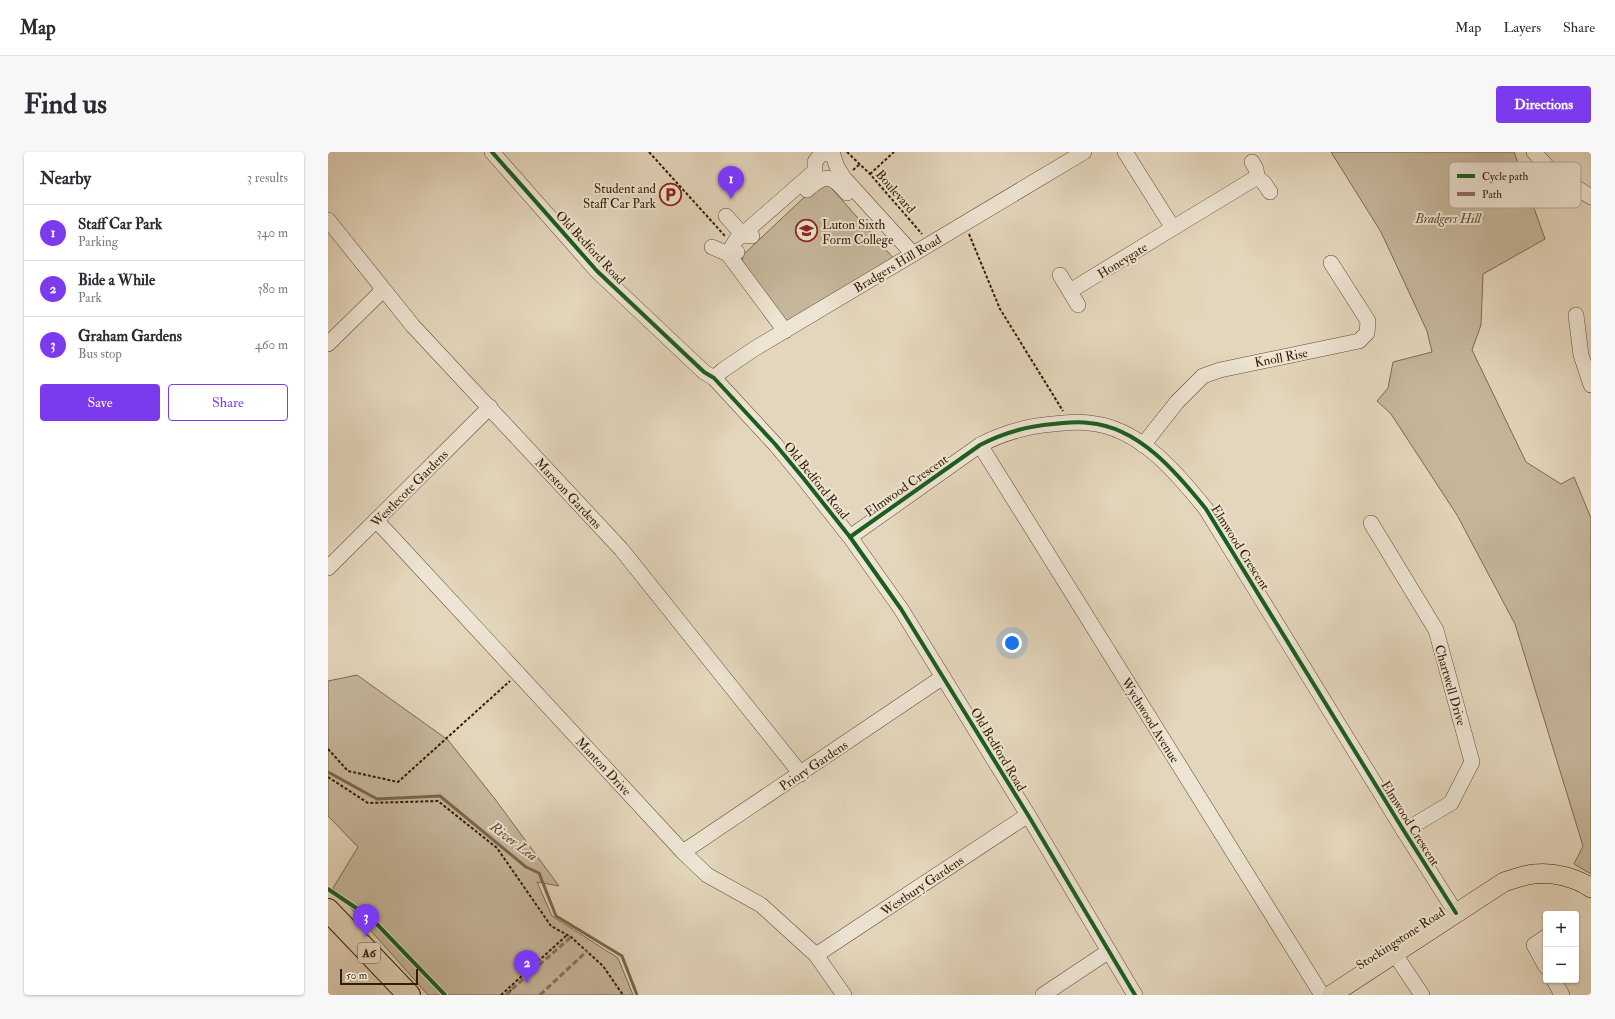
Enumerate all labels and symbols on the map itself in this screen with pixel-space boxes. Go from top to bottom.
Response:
legend [1449,162,1581,208]
pin: 1 [718,166,744,199]
street label: Boulevard [872,167,919,217]
text: Cycle path [1482,170,1528,184]
place label: Student and Staff Car Park [583,181,657,212]
parking icon: Student and Staff Car Park [658,182,684,208]
text: Path [1482,188,1502,201]
street label: Old Bedford Road [552,208,629,288]
park label: Bradgers Hill [1414,211,1482,227]
place label: Luton Sixth Form College [822,217,894,248]
school or university icon: Luton Sixth Form College [793,218,819,244]
street label: Bradgers Hill Road [851,231,945,296]
street label: Honeygate [1095,239,1151,283]
street label: Knoll Rise [1253,345,1310,371]
street label: Old Bedford Road [780,439,853,523]
street label: Westlecote Gardens [367,446,452,531]
street label: Elmwood Crescent [862,451,951,520]
street label: Marston Gardens [531,455,606,533]
street label: Elmwood Crescent [1207,502,1273,593]
your location [1002,633,1022,653]
street label: Chartwell Drive [1431,643,1469,728]
street label: Wychwood Avenue [1116,674,1183,767]
street label: Old Bedford Road [967,705,1030,795]
street label: Manton Drive [572,734,635,800]
street label: Priory Gardens [776,737,852,795]
street label: Elmwood Crescent [1377,778,1443,869]
water label: River Lea [486,818,541,865]
street label: Westbury Gardens [877,852,968,921]
pin: 3 [353,904,379,937]
street label: Stockingstone Road [1353,904,1448,973]
road number: A6 [358,943,380,963]
pin: 2 [514,950,540,983]
scale bar [340,967,418,986]

